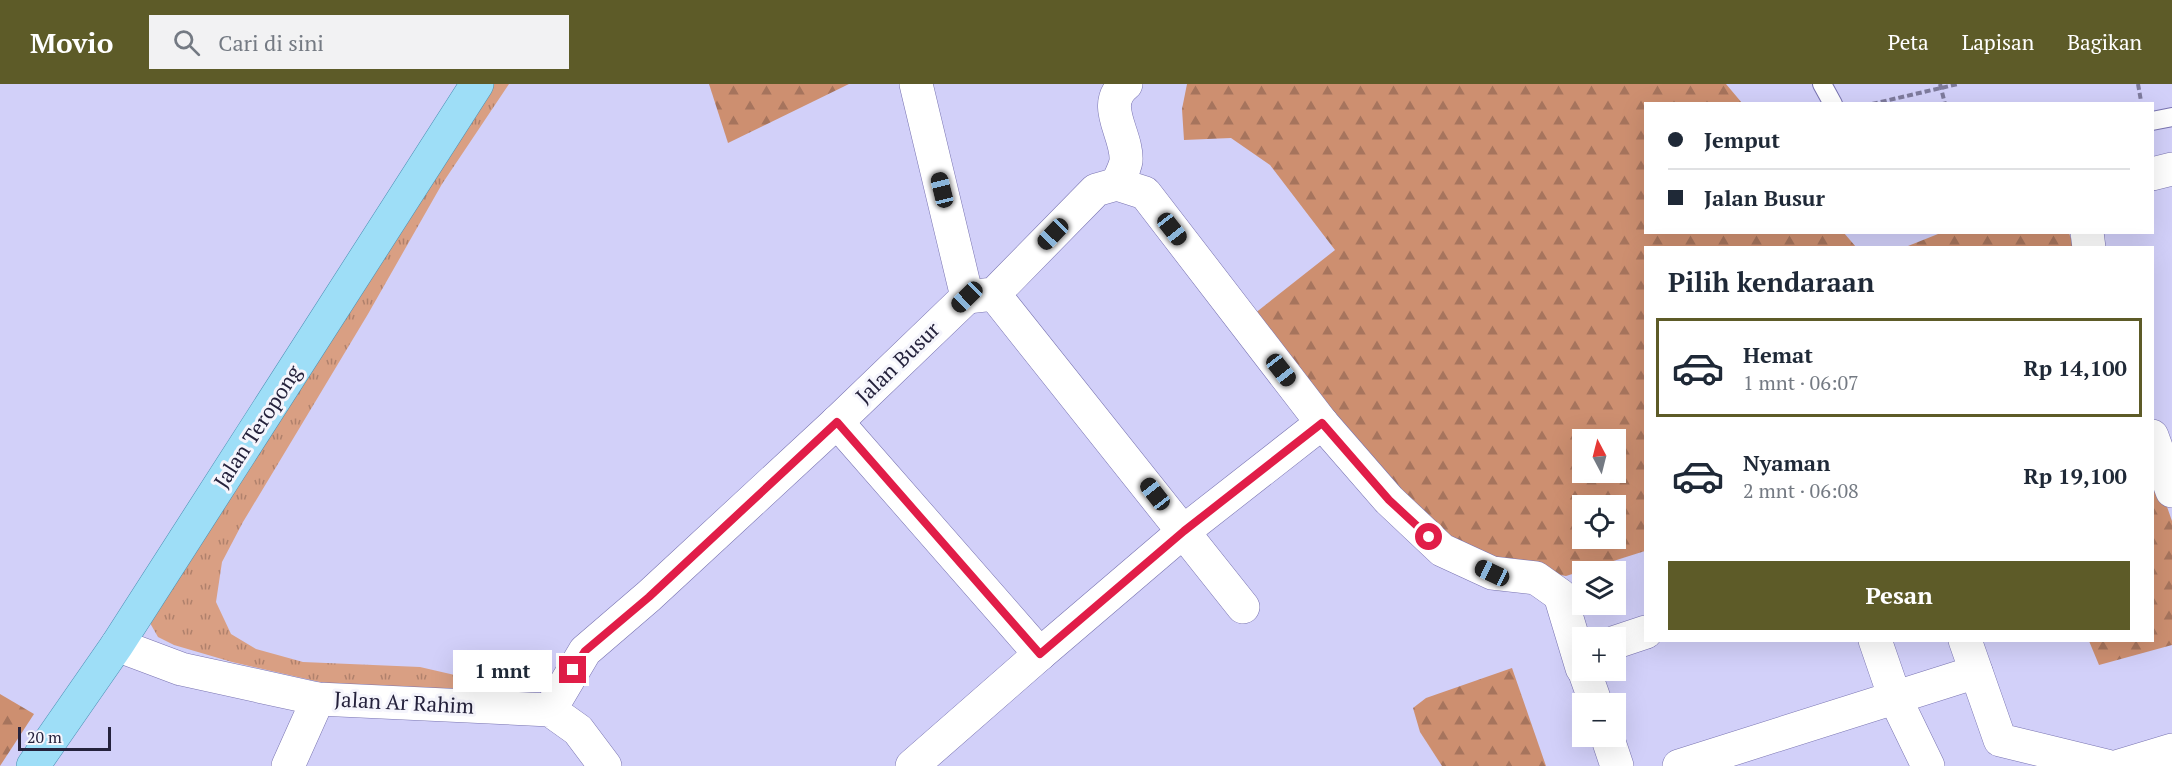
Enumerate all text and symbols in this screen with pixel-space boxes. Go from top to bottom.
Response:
search box [149,15,569,69]
text: Movio [30,24,113,61]
icon: search [170,26,203,59]
text: Cari di sini [218,28,324,57]
text: Peta [1888,28,1929,56]
text: Lapisan [1962,28,2034,56]
text: Bagikan [2067,28,2142,56]
text: Jemput [1704,125,1780,154]
car [929,170,955,210]
text: Jalan Busur [1704,183,1825,212]
car [1154,209,1190,249]
car [1034,215,1072,253]
text: Pilih kendaraan [1668,264,1874,300]
car [948,278,986,316]
street label: Jalan Busur [849,315,945,409]
text: Hemat [1743,340,1813,369]
icon: car [1671,341,1725,395]
car [1263,350,1299,390]
text: Rp 14,100 [2023,353,2127,382]
street label: Jalan Teropong [207,359,308,493]
text: 1 mnt · 06:07 [1743,369,1859,396]
north arrow [1572,429,1626,483]
map controls [1572,429,1626,747]
text: Nyaman [1743,448,1830,477]
icon: car [1671,449,1725,503]
text: Rp 19,100 [2023,461,2127,490]
car [1137,474,1173,514]
text: 2 mnt · 06:08 [1743,477,1859,504]
button: locate [1572,495,1626,549]
route start [1415,523,1442,550]
car [1472,557,1512,589]
button: layers [1572,561,1626,615]
button: Pesan [1668,561,2130,630]
button: + [1572,627,1626,681]
callout: 1 mnt [453,649,552,691]
route end [559,656,586,683]
text: 1 mnt [474,657,531,684]
street label: Jalan Ar Rahim [333,684,475,720]
button: − [1572,693,1626,747]
scale bar [18,724,111,752]
text: 20 m [27,726,62,748]

